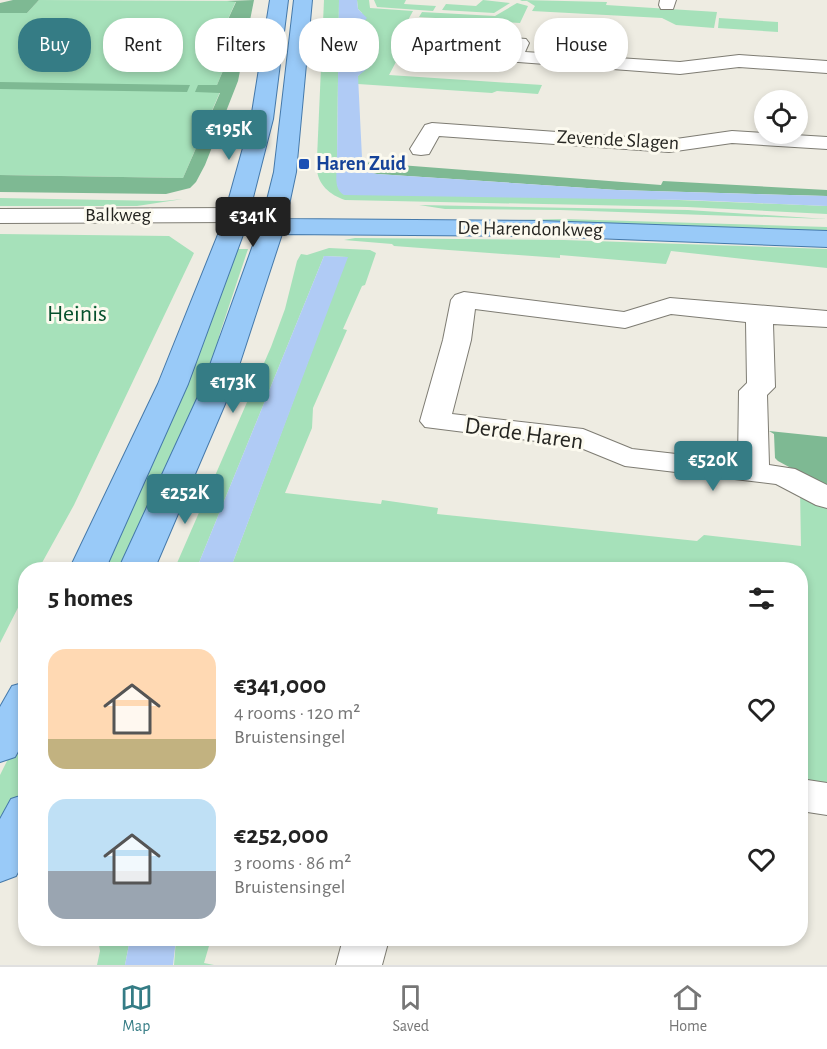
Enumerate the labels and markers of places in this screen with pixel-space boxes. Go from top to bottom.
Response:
pin: €195K [187,110,271,161]
place label: Haren Zuid [316,154,406,174]
marker: Haren Zuid [297,157,311,171]
pin: €341K [211,197,295,248]
pin: €173K [191,363,275,414]
pin: €520K [671,441,755,492]
pin: €252K [143,474,227,525]

